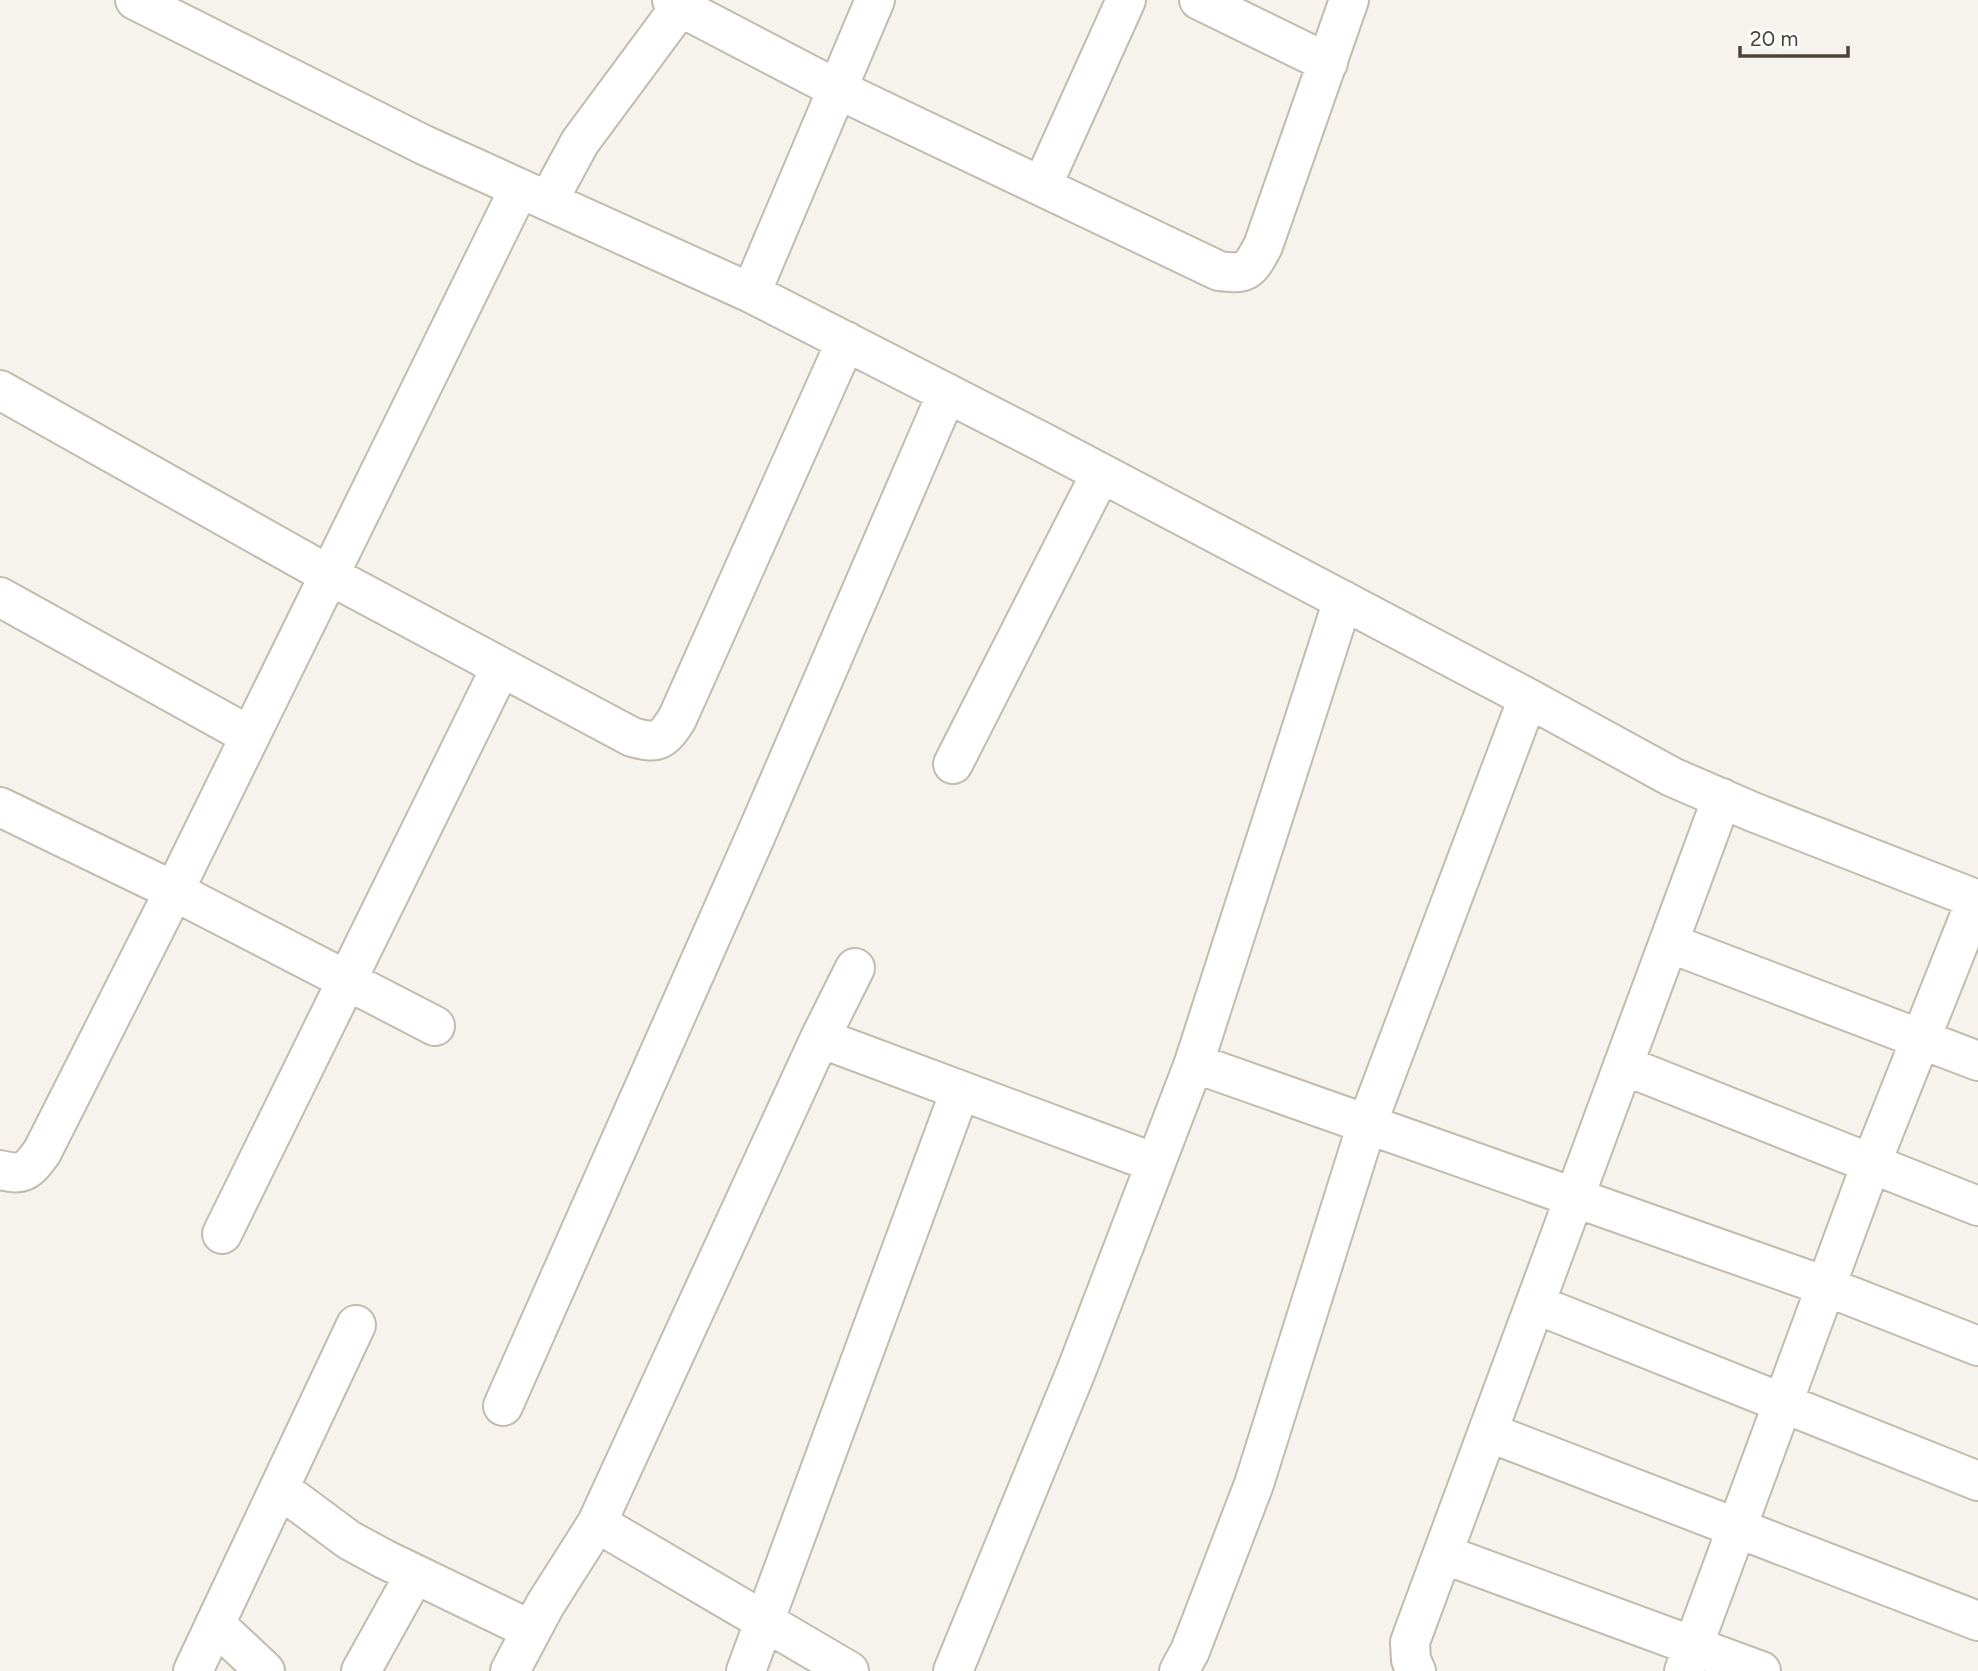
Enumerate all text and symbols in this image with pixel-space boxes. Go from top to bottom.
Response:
scale bar [1740,14,1848,58]
text: 20 m [1750,26,1798,51]

